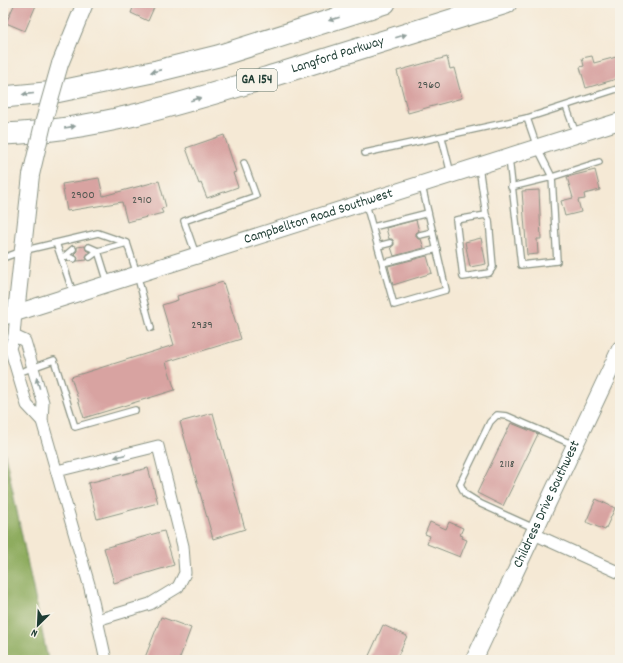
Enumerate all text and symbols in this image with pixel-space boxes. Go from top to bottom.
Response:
one-way arrow [328,16,340,22]
street label: Langford Parkway [289,31,387,79]
one-way arrow [395,33,407,39]
one-way arrow [150,69,162,75]
road number: GA 154 [237,69,277,91]
house number: 2960 [417,77,441,94]
one-way arrow [22,91,34,98]
one-way arrow [191,96,203,102]
one-way arrow [63,124,76,130]
street label: Campbellton Road Southwest [241,184,396,250]
house number: 2900 [71,187,95,204]
house number: 2910 [132,192,152,209]
house number: 2939 [191,317,213,334]
one-way arrow [35,377,41,389]
street label: Childress Drive Southwest [509,437,586,571]
one-way arrow [114,453,126,459]
house number: 2118 [499,456,515,473]
north arrow [18,605,58,645]
text: N [28,624,40,641]

